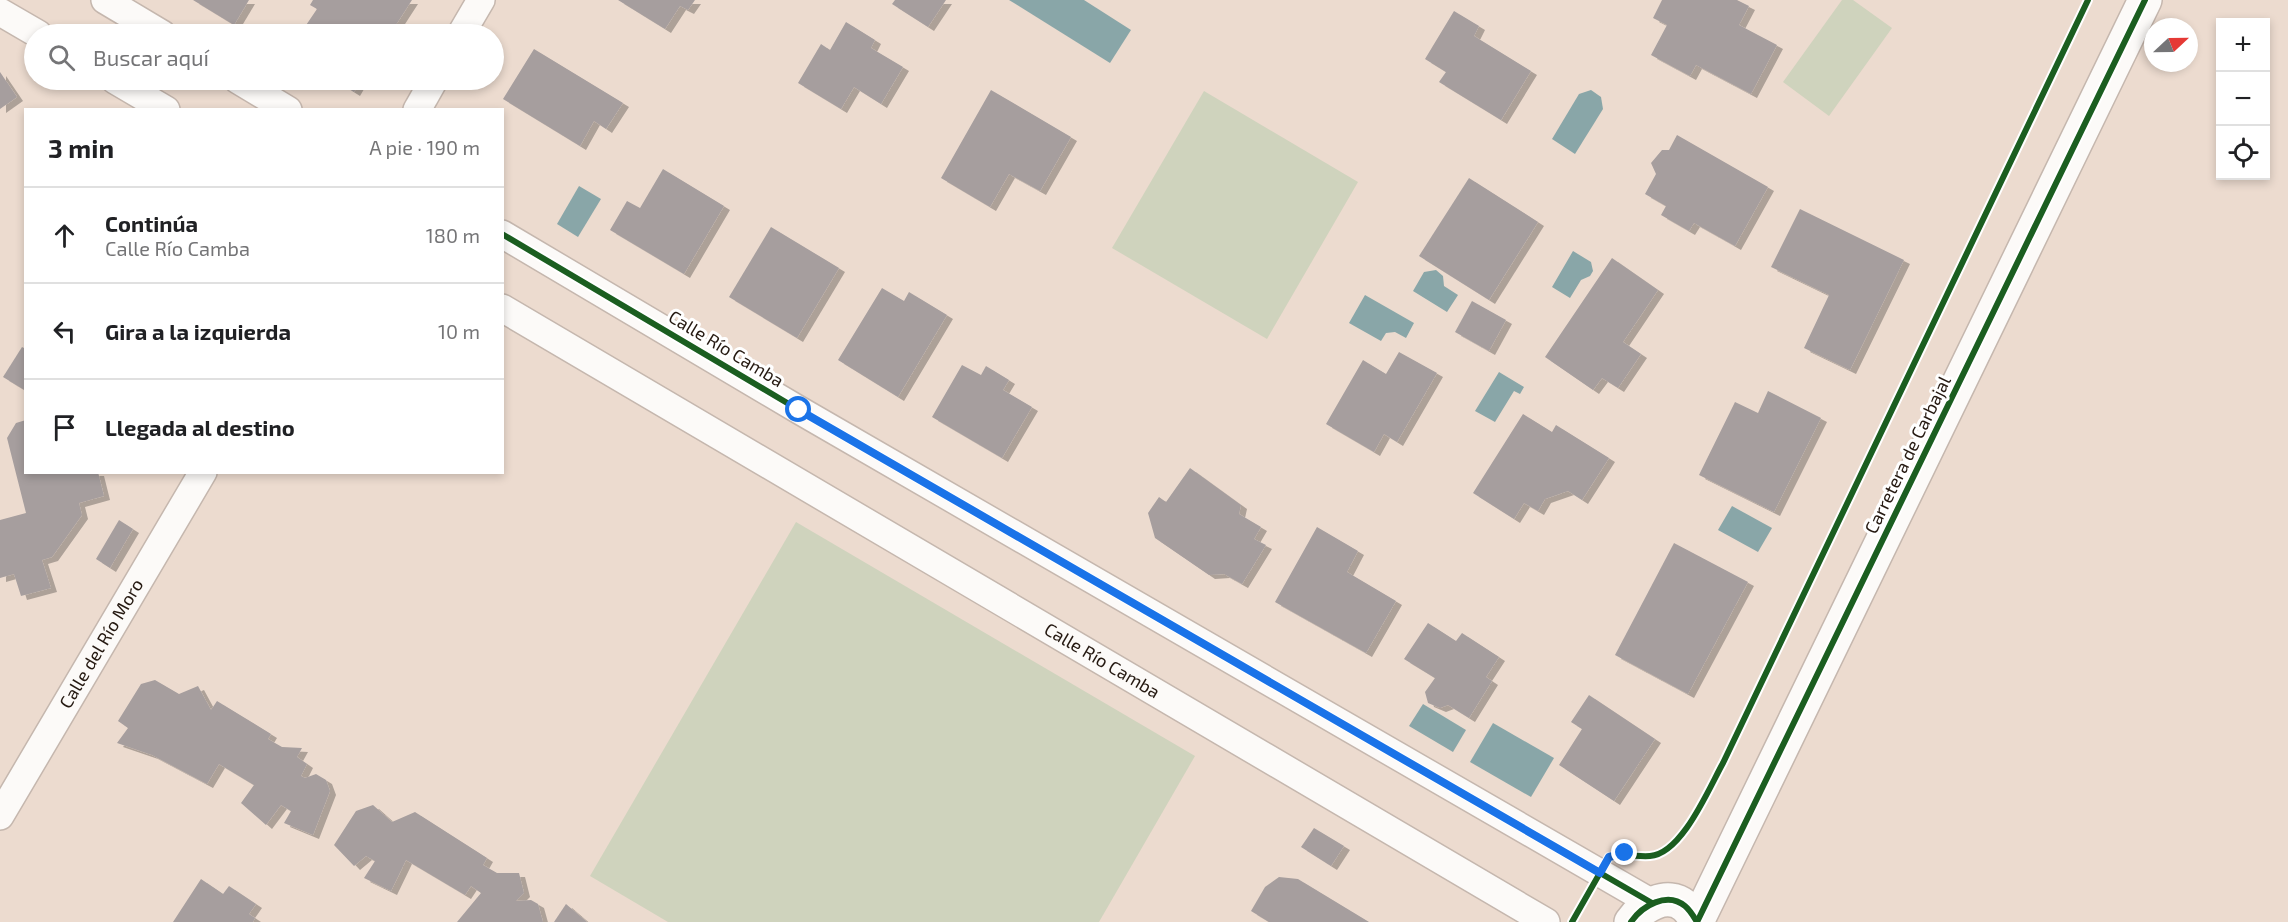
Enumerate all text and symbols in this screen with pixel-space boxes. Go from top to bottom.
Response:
north arrow [2144,18,2198,72]
map controls [2216,18,2270,180]
button: + [2216,18,2270,72]
search box [24,24,504,90]
icon: search [45,41,78,74]
text: Buscar aquí [93,44,209,70]
button: − [2216,72,2270,126]
button: locate [2216,126,2270,180]
text: 3 min [48,132,114,163]
text: A pie · 190 m [369,135,480,159]
text: Continúa [105,210,198,236]
icon: ahead [48,219,81,252]
text: 180 m [426,223,480,247]
text: Calle Río Camba [105,236,250,260]
street label: Calle Río Camba [665,305,788,391]
icon: left [48,315,81,348]
text: Gira a la izquierda [105,318,291,344]
text: 10 m [438,319,480,343]
street label: Carretera de Carbajal [1859,371,1955,537]
route start [785,396,811,422]
icon: arrive [48,411,81,444]
text: Llegada al destino [105,414,295,440]
street label: Calle del Río Moro [54,575,148,712]
street label: Calle Río Camba [1041,617,1164,703]
route end [1611,839,1637,865]

